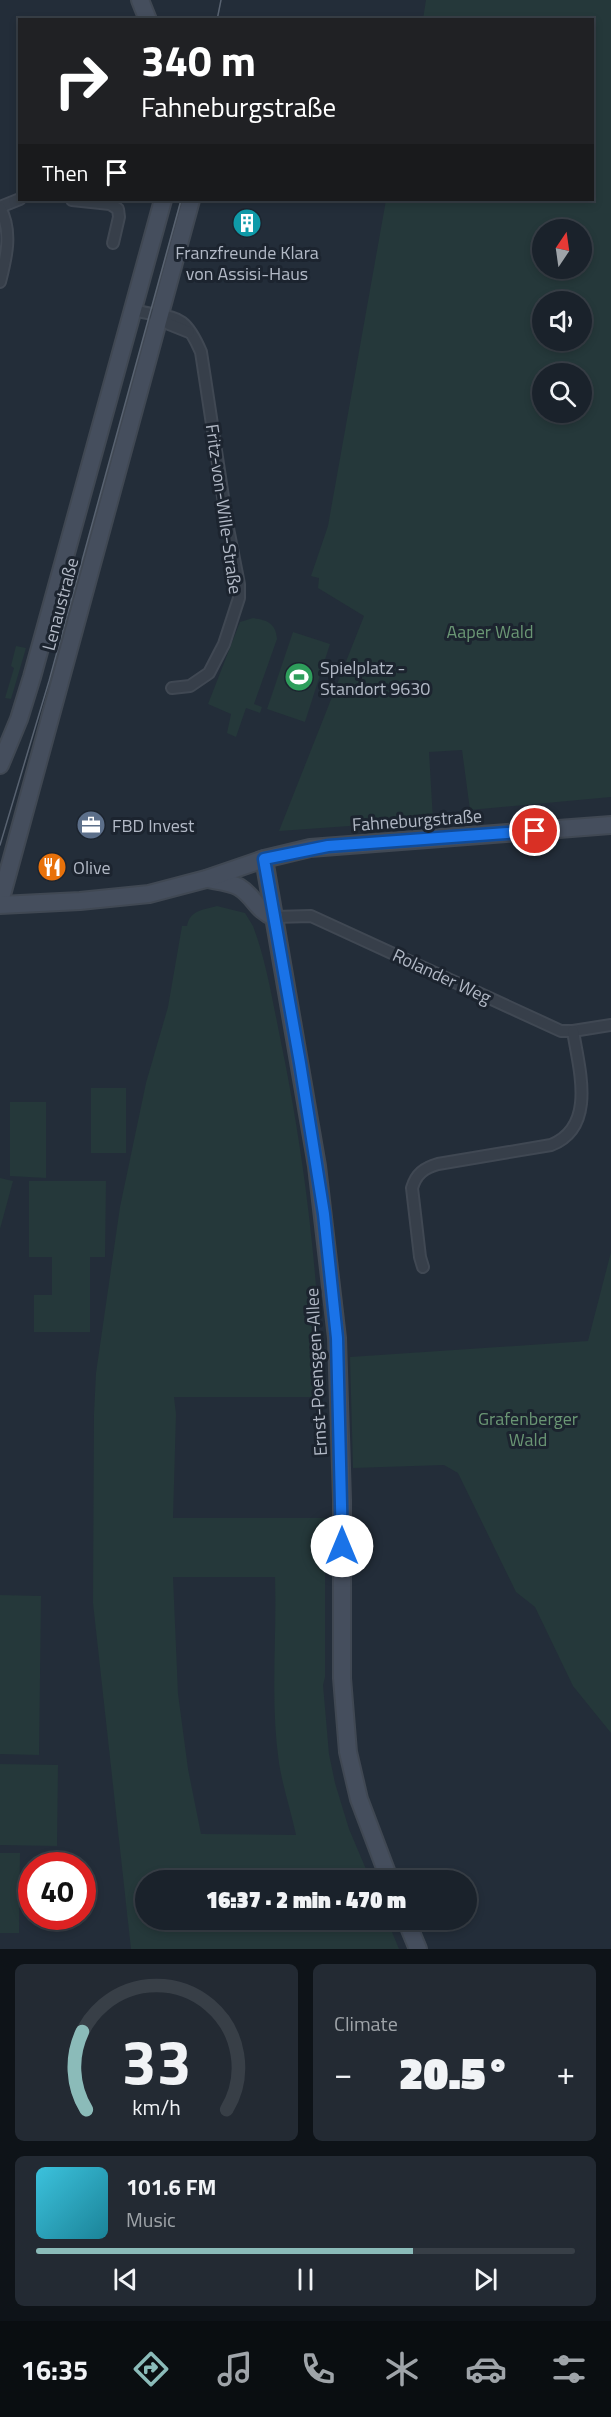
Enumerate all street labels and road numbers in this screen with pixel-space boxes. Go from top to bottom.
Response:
street label: Fritz-von-Wille-Straße [199,422,249,596]
street label: Lenaustraße [35,555,85,653]
street label: Fahneburgstraße [351,802,483,838]
street label: Rolander Weg [388,941,496,1011]
street label: Ernst-Poensgen-Allee [298,1287,334,1457]

